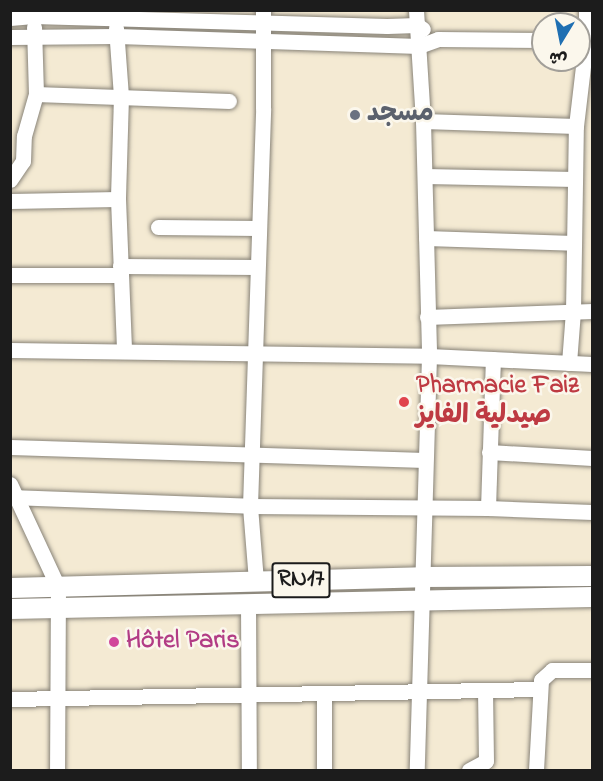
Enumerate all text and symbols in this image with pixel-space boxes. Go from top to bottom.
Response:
north arrow [531,12,591,72]
text: ش [547,44,569,71]
place label: مسجد [367,99,434,131]
marker: مسجد [348,108,362,122]
place label: Pharmacie Faiz صيدلية الفايز [416,371,579,432]
marker: Pharmacie Faiz صيدلية الفايز [397,395,411,409]
road number: RN17 [271,559,331,601]
place label: Hôtel Paris [126,626,239,658]
marker: Hôtel Paris [107,635,121,649]

